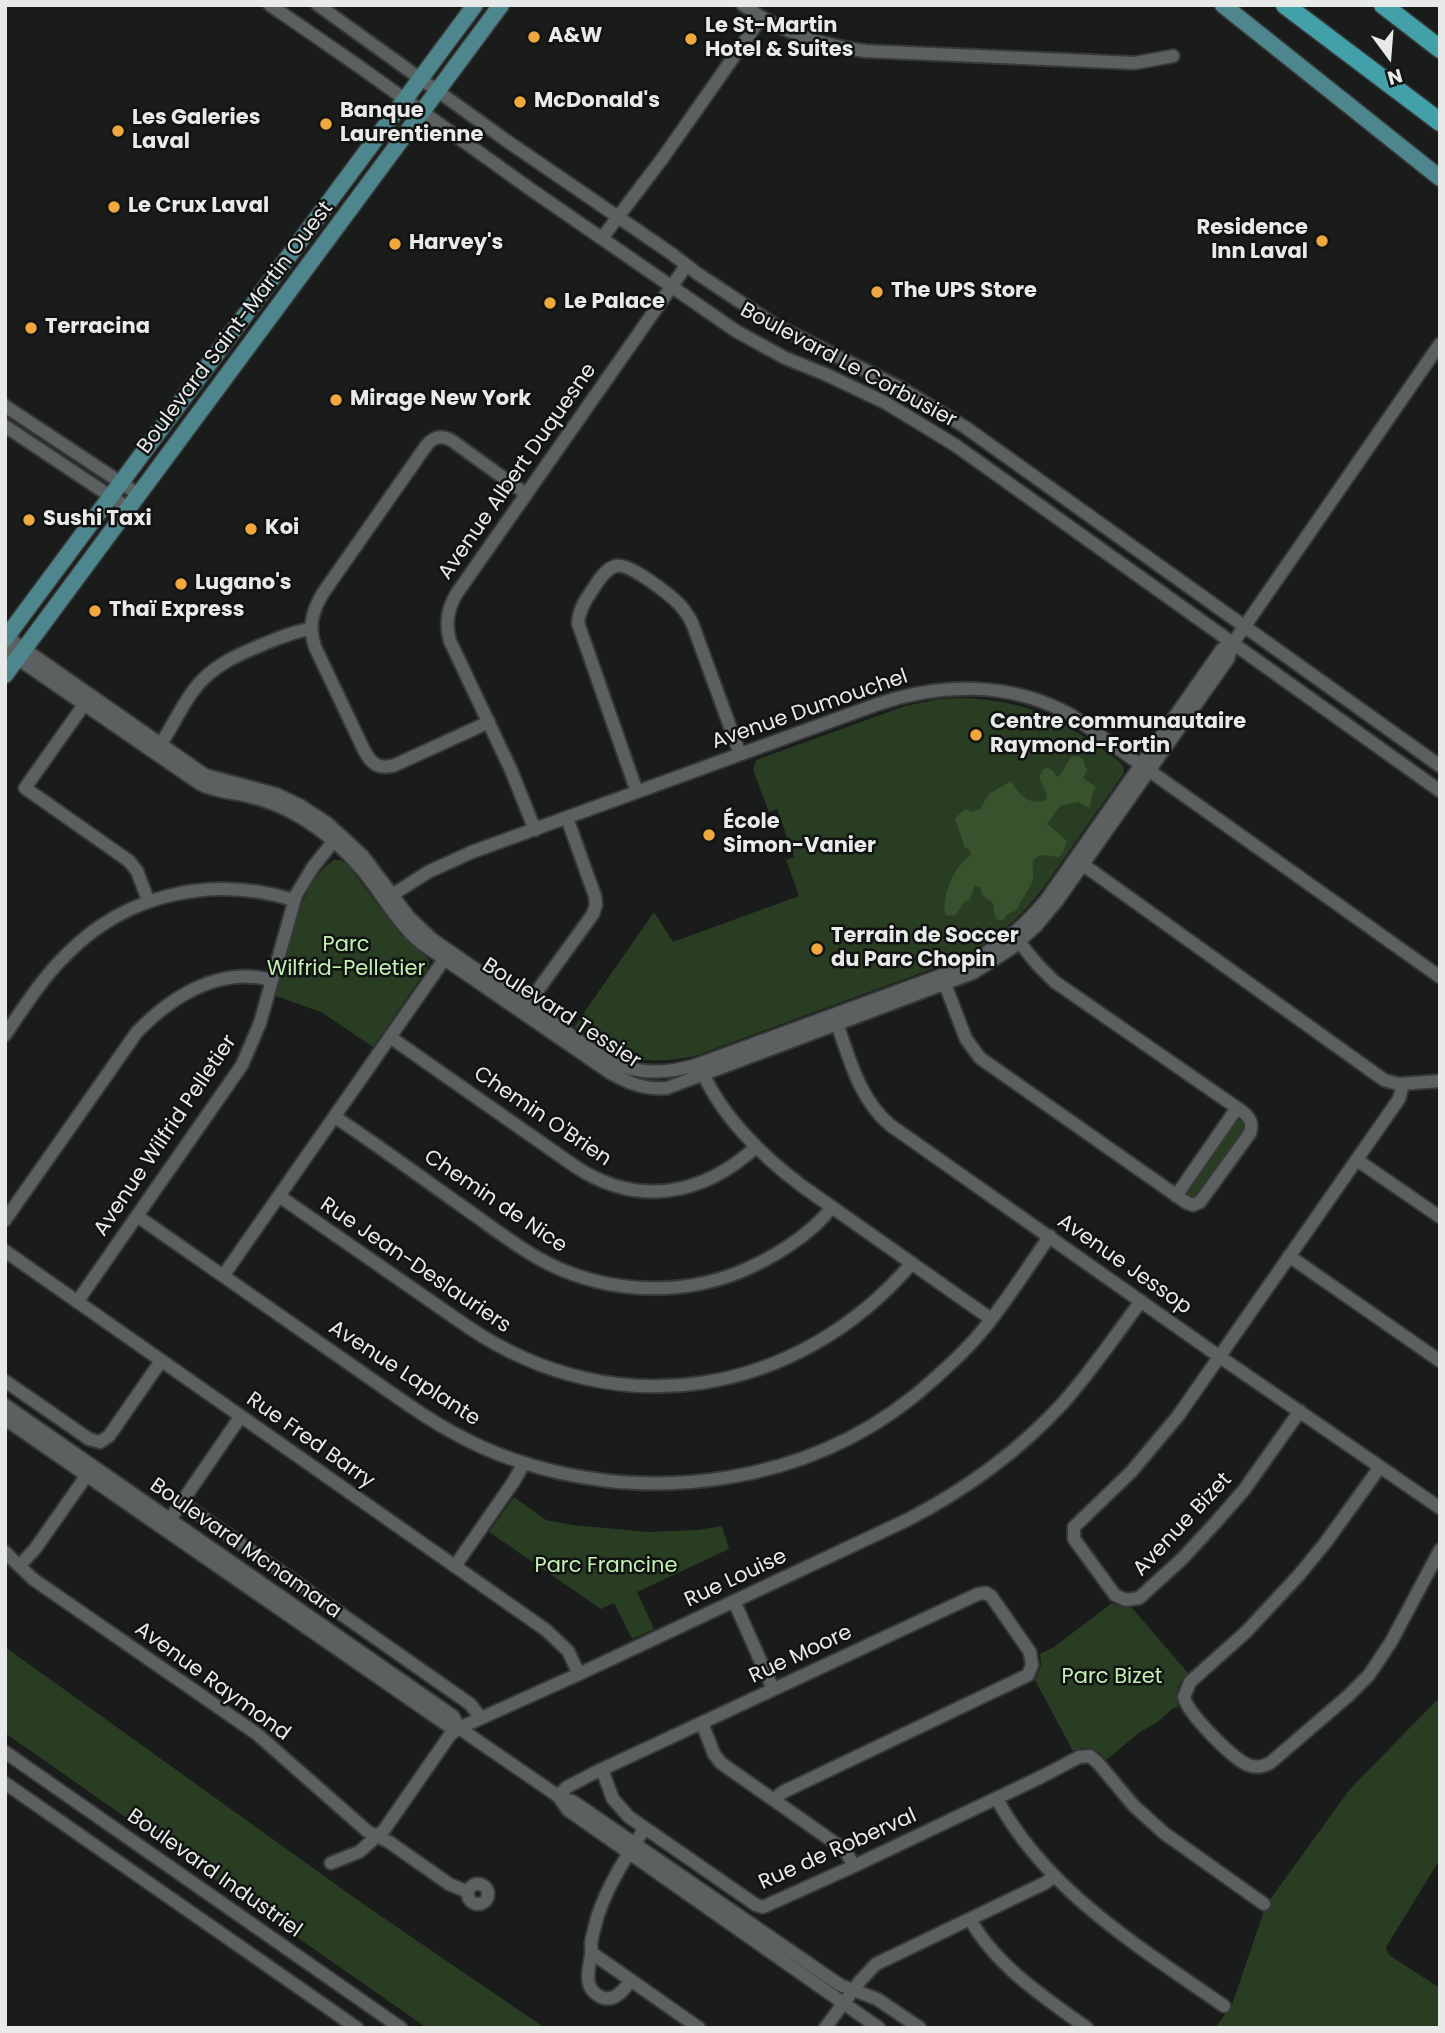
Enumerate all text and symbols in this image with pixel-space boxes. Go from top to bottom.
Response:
place label: Le St-Martin Hotel & Suites [705,14,853,64]
north arrow [1354,21,1424,91]
place label: A&W [548,24,602,50]
marker: A&W [526,29,542,45]
marker: Le St-Martin Hotel & Suites [683,31,699,47]
text: N [1384,62,1406,92]
place label: McDonald's [534,89,660,115]
marker: McDonald's [512,94,528,110]
place label: Banque Laurentienne [340,99,483,149]
place label: Les Galeries Laval [132,106,260,156]
marker: Banque Laurentienne [318,116,334,132]
marker: Les Galeries Laval [110,123,126,139]
place label: Le Crux Laval [128,194,269,220]
street label: Boulevard Saint-Martin Ouest [133,197,339,459]
marker: Le Crux Laval [106,199,122,215]
place label: Residence Inn Laval [1196,216,1308,266]
place label: Harvey's [409,231,503,257]
marker: Residence Inn Laval [1314,233,1330,249]
marker: Harvey's [387,236,403,252]
place label: The UPS Store [891,279,1037,305]
marker: The UPS Store [869,284,885,300]
place label: Le Palace [564,290,665,316]
marker: Le Palace [542,295,558,311]
street label: Boulevard Le Corbusier [736,298,960,434]
place label: Terracina [45,315,150,341]
marker: Terracina [23,320,39,336]
street label: Avenue Albert Duquesne [434,359,602,585]
place label: Mirage New York [350,387,531,413]
marker: Mirage New York [328,392,344,408]
place label: Sushi Taxi [43,507,152,533]
marker: Sushi Taxi [21,512,37,528]
place label: Koi [265,516,299,542]
marker: Koi [243,521,259,537]
place label: Lugano's [195,571,292,597]
marker: Lugano's [173,576,189,592]
place label: Thaï Express [109,598,244,624]
marker: Thaï Express [87,603,103,619]
street label: Avenue Dumouchel [709,665,911,755]
place label: Centre communautaire Raymond-Fortin [990,710,1246,760]
marker: Centre communautaire Raymond-Fortin [968,727,984,743]
place label: École Simon-Vanier [723,810,876,860]
marker: École Simon-Vanier [701,827,717,843]
place label: Terrain de Soccer du Parc Chopin [831,924,1019,974]
park label: Parc Wilfrid-Pelletier [267,933,425,983]
marker: Terrain de Soccer du Parc Chopin [809,941,825,957]
street label: Boulevard Tessier [477,953,645,1075]
street label: Avenue Wilfrid Pelletier [89,1031,243,1241]
street label: Chemin O'Brien [468,1062,616,1172]
street label: Chemin de Nice [419,1145,571,1259]
street label: Rue Jean-Deslauriers [315,1193,515,1339]
street label: Avenue Jessop [1052,1209,1196,1321]
street label: Avenue Laplante [324,1316,484,1432]
street label: Rue Fred Barry [241,1387,379,1495]
street label: Avenue Bizet [1129,1468,1237,1582]
street label: Boulevard Mcnamara [144,1473,346,1625]
street label: Rue Louise [681,1544,791,1614]
park label: Parc Francine [535,1554,677,1580]
street label: Avenue Raymond [129,1617,295,1747]
street label: Rue Moore [746,1620,856,1690]
park label: Parc Bizet [1062,1665,1162,1691]
street label: Boulevard Industriel [122,1804,306,1944]
street label: Rue de Roberval [755,1804,921,1896]

